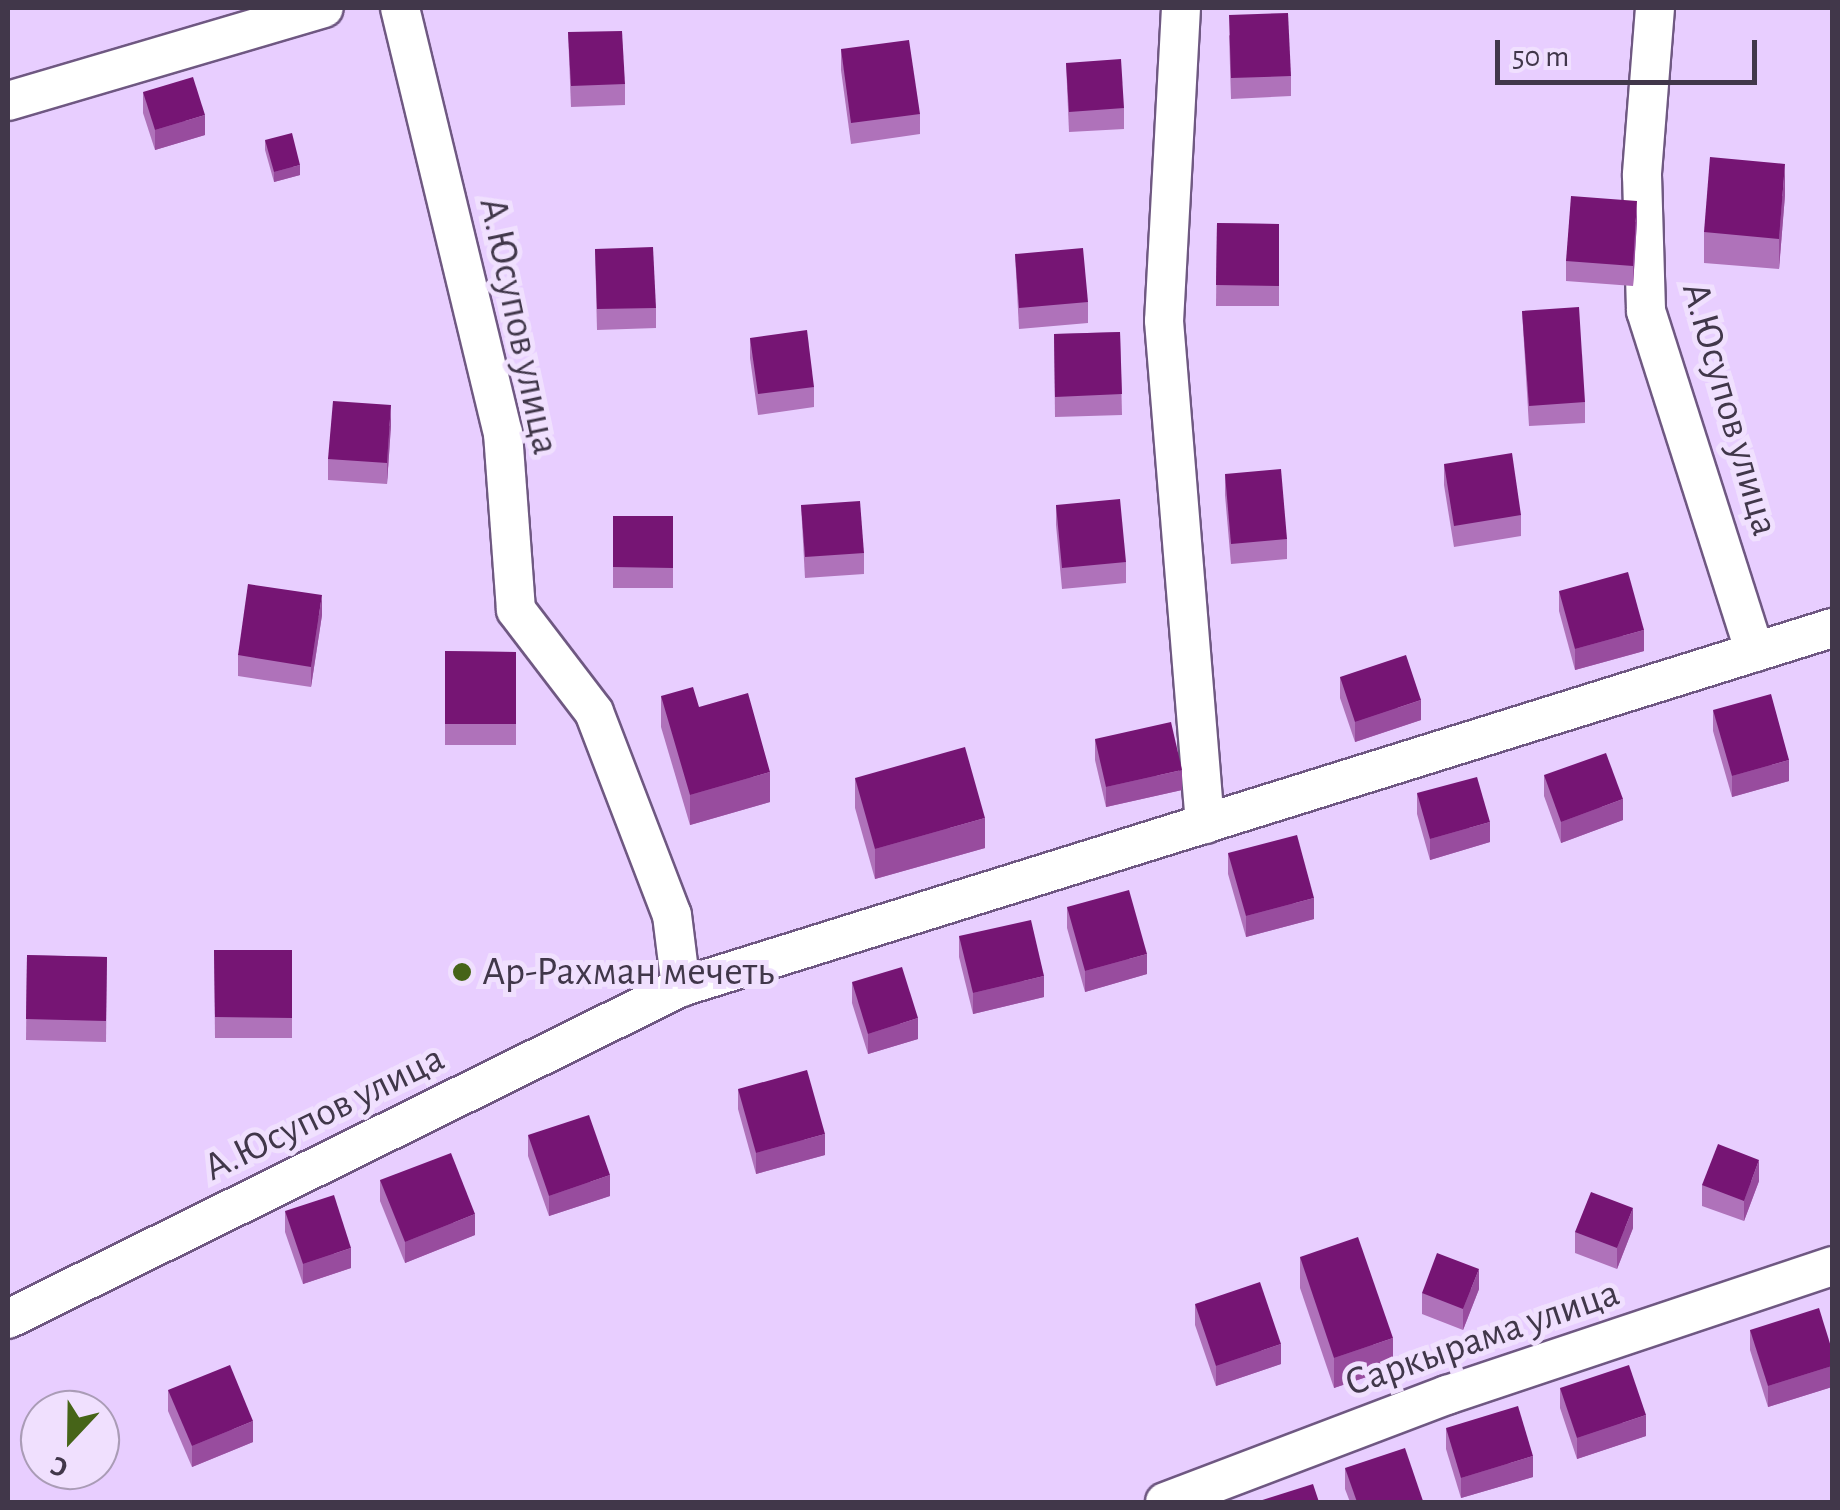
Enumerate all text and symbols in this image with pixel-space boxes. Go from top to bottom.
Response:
scale bar [1500,20,1762,82]
text: 50 m [1512,42,1569,72]
street label: А.Юсупов улица [468,193,570,459]
street label: А.Юсупов улица [1671,277,1789,541]
place label: Ар-Рахман мечеть [482,948,774,996]
marker: Ар-Рахман мечеть [451,961,473,983]
street label: А.Юсупов улица [196,1034,452,1192]
street label: Саркырама улица [1339,1269,1625,1407]
north arrow [20,1390,120,1490]
text: С [47,1450,72,1482]

